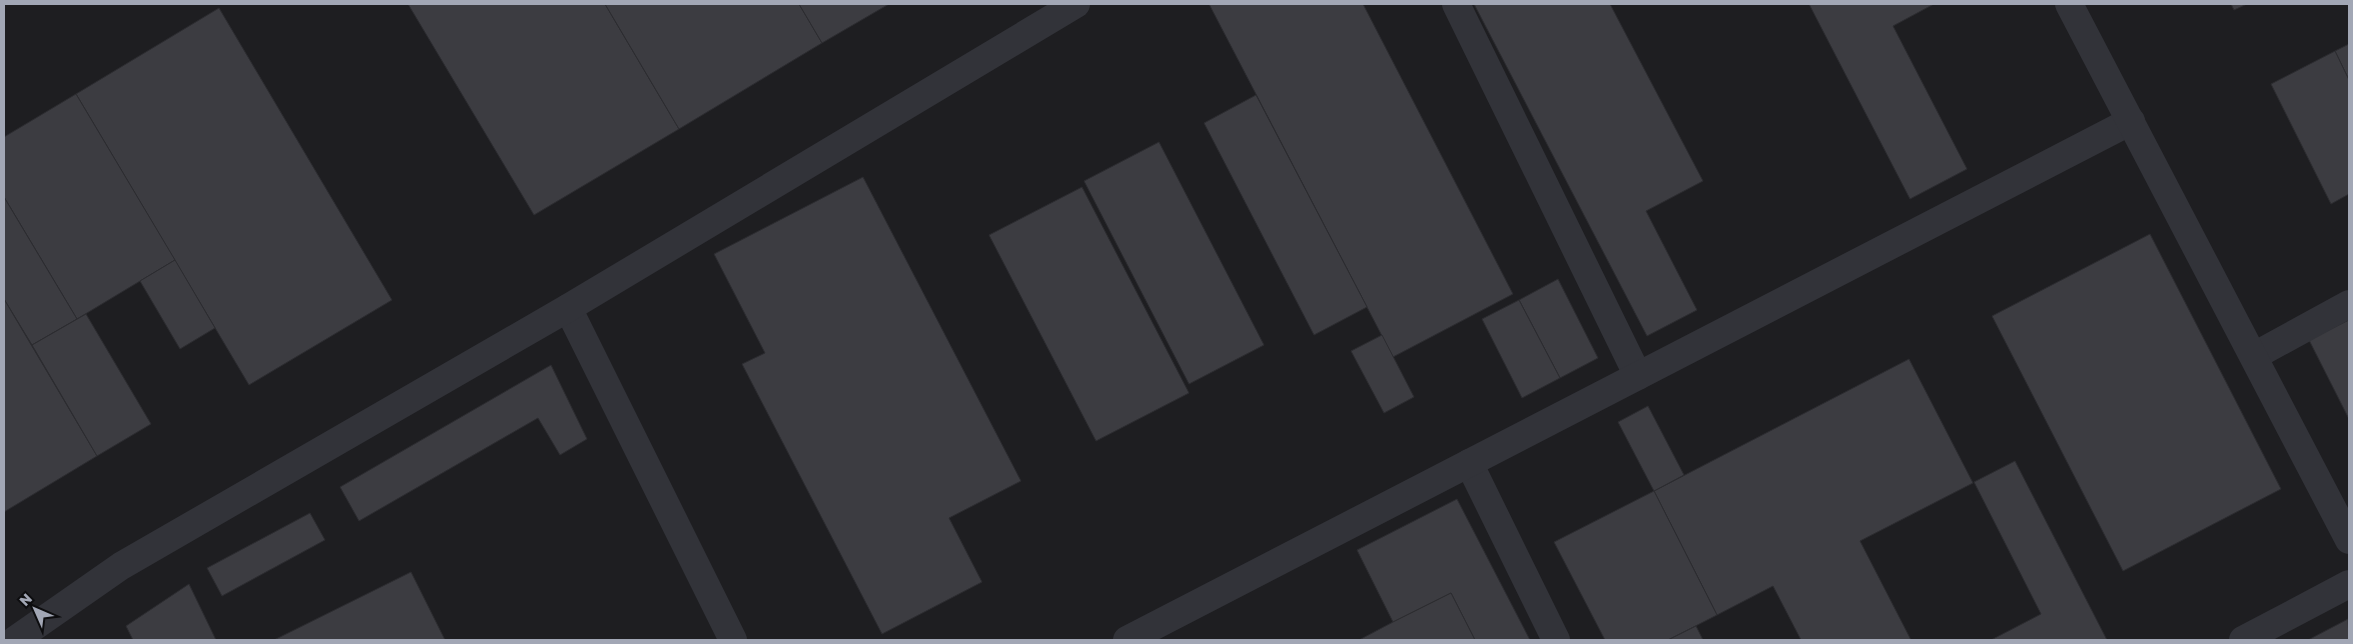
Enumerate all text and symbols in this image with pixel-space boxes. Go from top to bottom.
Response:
north arrow [10,584,60,634]
text: N [16,590,35,609]

